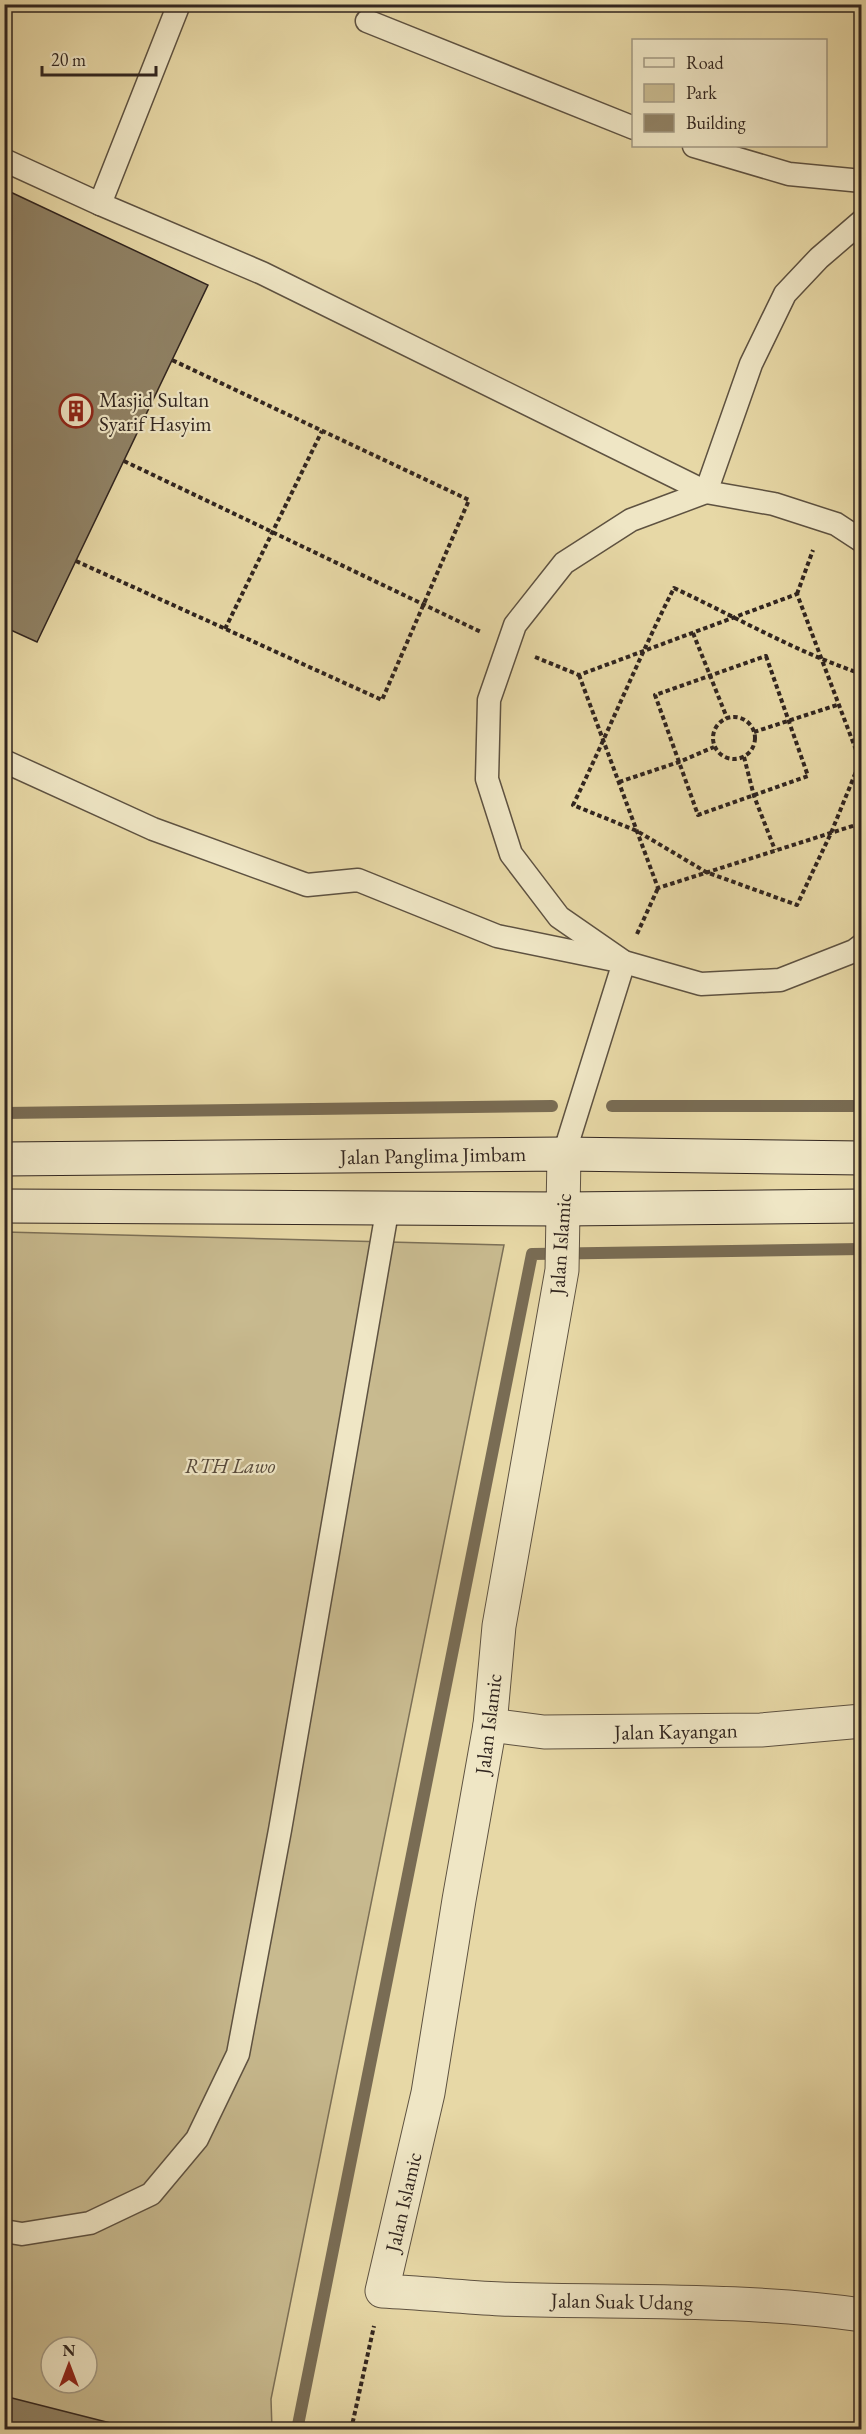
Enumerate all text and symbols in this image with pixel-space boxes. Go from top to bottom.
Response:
scale bar [42,39,156,77]
legend [632,39,827,147]
text: 20 m [51,48,86,71]
text: Road [686,51,725,74]
text: Park [686,81,717,104]
text: Building [686,111,746,134]
place label: Masjid Sultan Syarif Hasyim [99,386,212,437]
building icon: Masjid Sultan Syarif Hasyim [58,393,94,429]
street label: Jalan Panglima Jimbam [338,1140,526,1170]
street label: Jalan Islamic [543,1192,577,1298]
park label: RTH Lawo [184,1452,276,1479]
street label: Jalan Islamic [468,1672,508,1778]
street label: Jalan Kayangan [612,1716,738,1746]
street label: Jalan Islamic [378,2149,428,2256]
street label: Jalan Suak Udang [549,2286,694,2316]
north arrow [39,2335,99,2395]
text: N [63,2340,76,2361]

